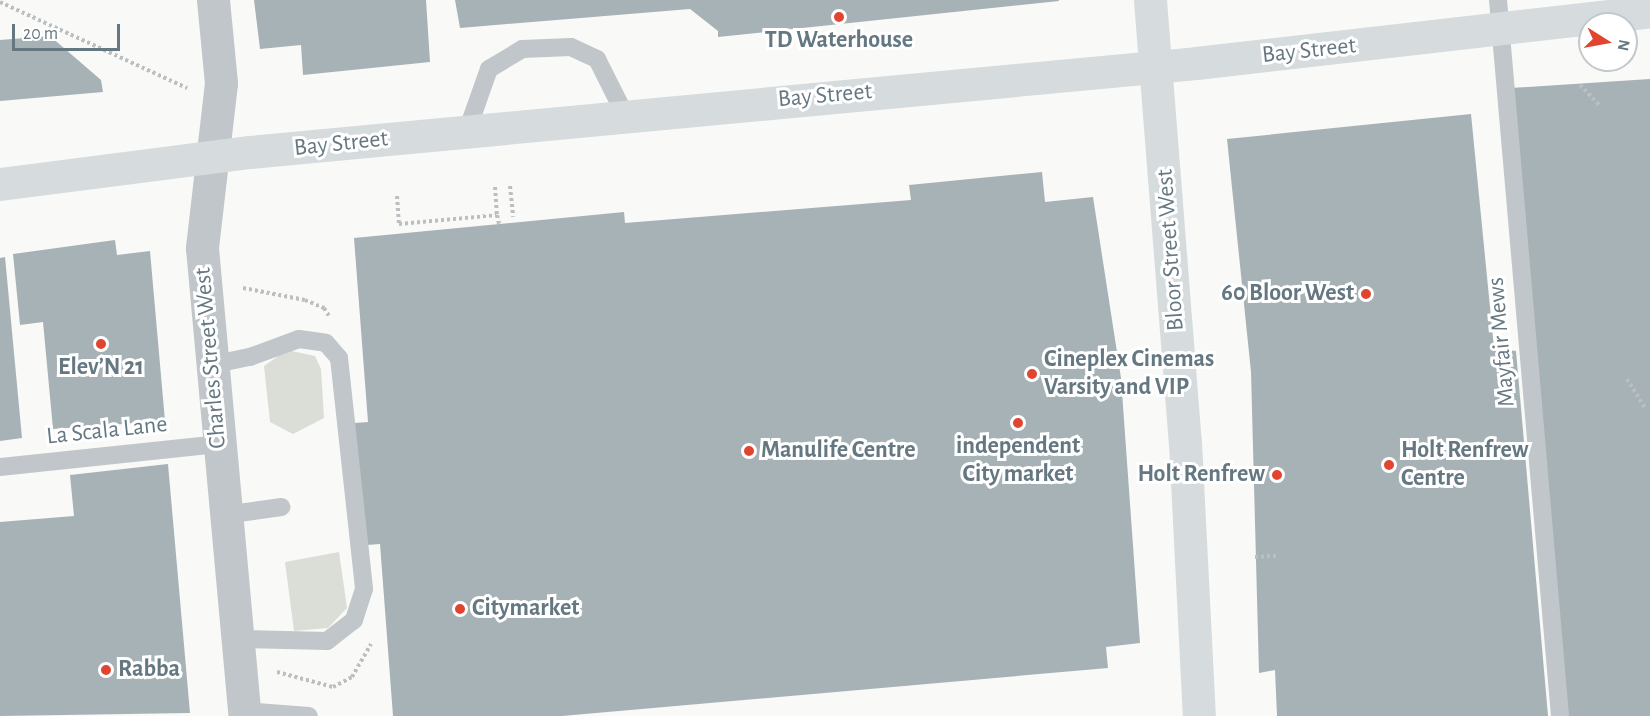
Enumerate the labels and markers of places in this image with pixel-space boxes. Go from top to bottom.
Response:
marker: TD Waterhouse [832,10,846,24]
place label: TD Waterhouse [765,27,913,55]
place label: 60 Bloor West [1221,280,1354,308]
marker: 60 Bloor West [1359,287,1373,301]
marker: Elev’N 21 [94,337,108,351]
place label: Cineplex Cinemas Varsity and VIP [1044,346,1214,402]
place label: Elev’N 21 [58,354,144,382]
marker: Cineplex Cinemas Varsity and VIP [1025,367,1039,381]
marker: independent City market [1011,416,1025,430]
place label: independent City market [956,433,1080,489]
place label: Manulife Centre [761,437,916,465]
place label: Holt Renfrew Centre [1401,437,1529,493]
marker: Manulife Centre [742,444,756,458]
marker: Holt Renfrew Centre [1382,458,1396,472]
place label: Holt Renfrew [1137,461,1265,489]
marker: Holt Renfrew [1270,468,1284,482]
place label: Citymarket [472,595,579,623]
marker: Citymarket [453,602,467,616]
place label: Rabba [118,656,180,684]
marker: Rabba [99,663,113,677]

